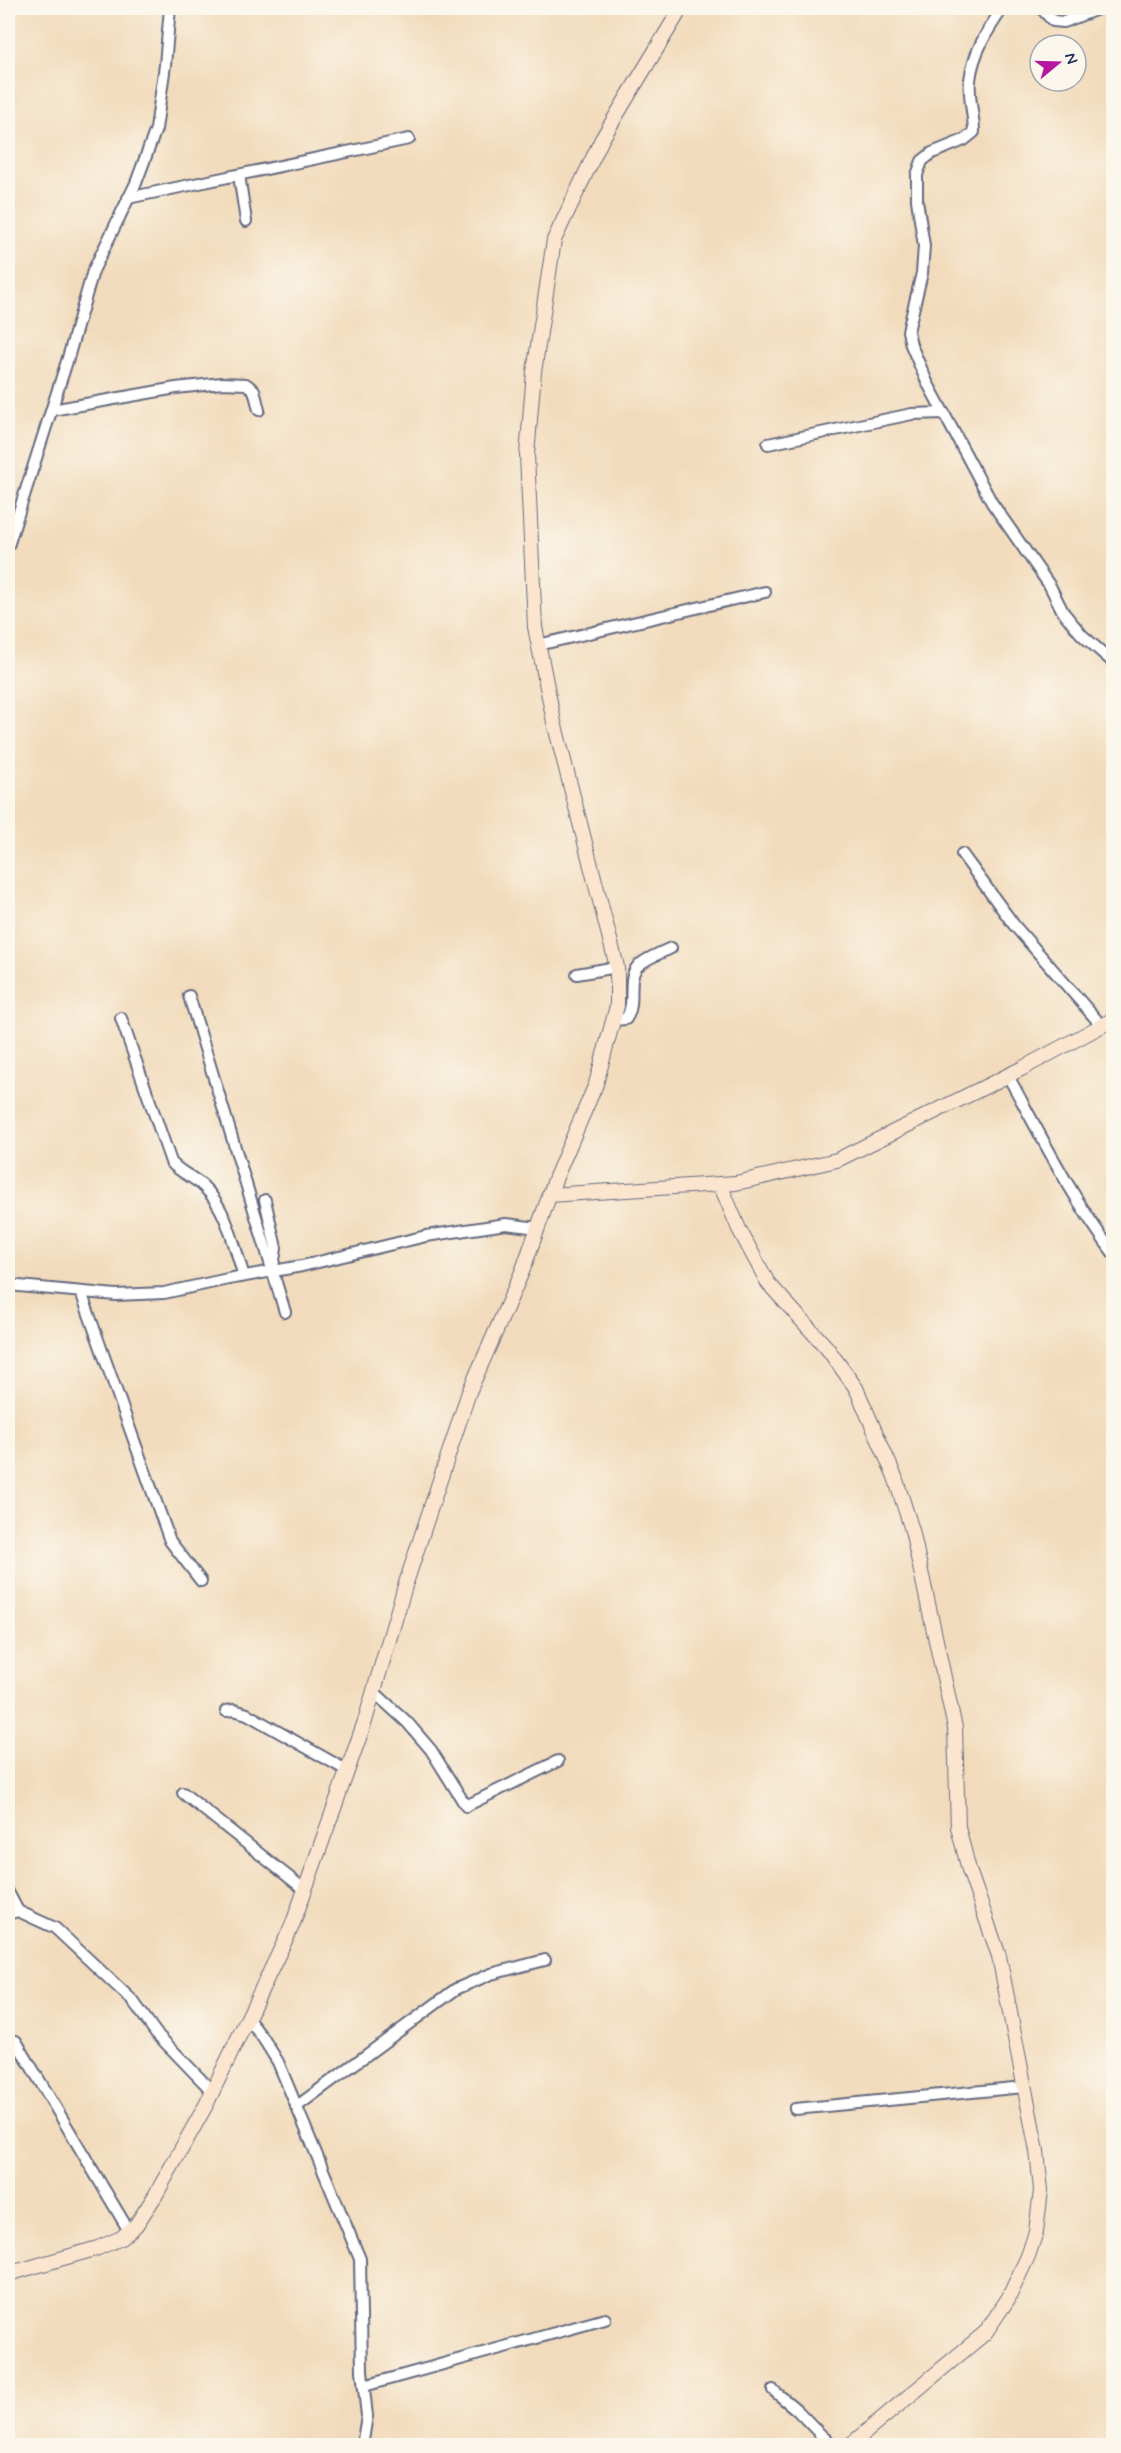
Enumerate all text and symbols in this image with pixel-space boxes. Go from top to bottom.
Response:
north arrow [1028,33,1088,93]
text: N [1059,50,1082,67]

